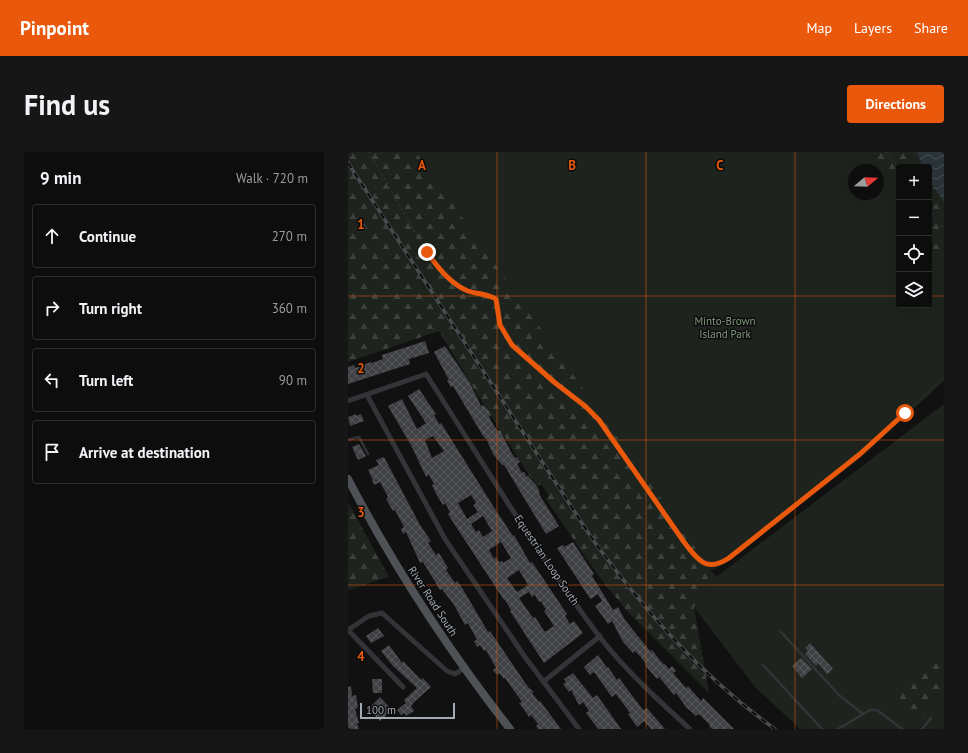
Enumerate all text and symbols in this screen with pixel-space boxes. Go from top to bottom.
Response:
text: Pinpoint [20,16,89,40]
text: Map [806,19,832,37]
text: Layers [854,19,892,37]
text: Share [914,19,948,37]
button: Directions [847,85,944,123]
text: Find us [24,86,110,123]
text: A [418,157,426,174]
text: B [568,157,576,174]
text: C [716,157,724,174]
north arrow [848,164,884,200]
map controls [896,164,932,308]
button: + [896,164,932,200]
text: 9 min [40,167,81,189]
text: Walk · 720 m [236,170,308,187]
button: − [896,200,932,236]
text: 1 [357,216,365,233]
icon: ahead [41,225,63,247]
text: Continue [79,227,136,246]
text: 270 m [272,228,307,245]
button: locate [896,236,932,272]
route end [418,243,436,261]
button: layers [896,272,932,308]
icon: right [41,297,63,319]
text: Turn right [79,299,142,318]
text: 360 m [272,300,307,317]
park label: Minto-Brown Island Park [694,314,756,341]
text: 2 [357,360,365,377]
icon: left [41,369,63,391]
text: Turn left [79,371,133,390]
text: 90 m [279,372,307,389]
route start [896,404,914,422]
icon: arrive [41,441,63,463]
text: Arrive at destination [79,443,210,462]
text: 3 [357,504,365,521]
street label: Equestrian Loop South [512,512,582,608]
street label: River Road South [405,563,461,639]
text: 4 [357,648,365,665]
scale bar [360,701,455,720]
text: 100 m [366,703,396,717]

